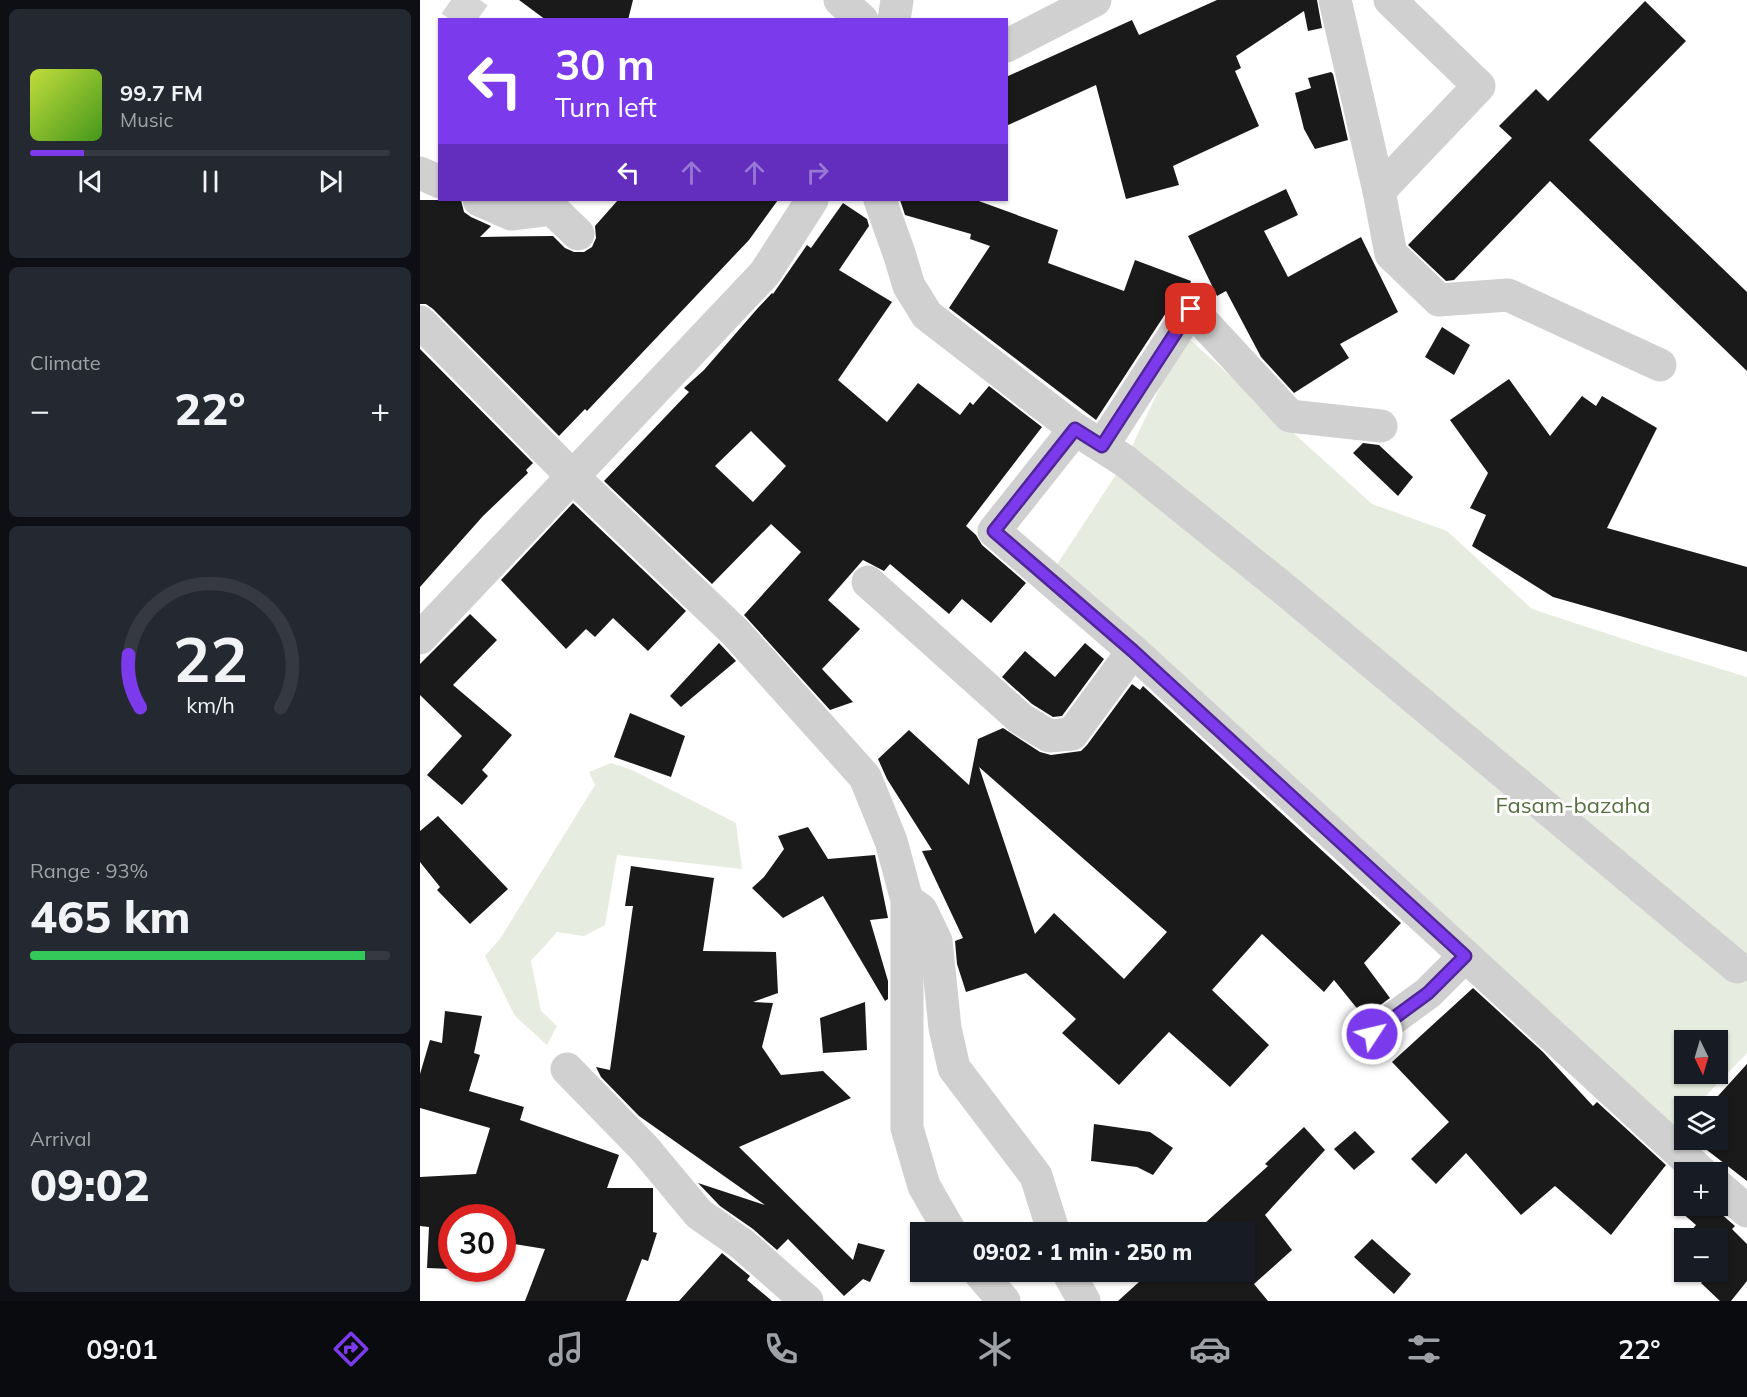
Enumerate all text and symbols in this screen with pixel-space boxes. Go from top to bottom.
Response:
text: 30 m [555,38,655,91]
icon: left [456,42,534,120]
text: 99.7 FM [120,79,203,107]
text: Turn left [555,90,657,124]
text: Music [120,107,173,132]
icon: left [612,156,645,189]
icon: ahead [675,156,708,189]
icon: ahead [738,156,771,189]
icon: right [801,156,834,189]
icon: previous [74,165,107,198]
icon: pause [194,165,227,198]
icon: next [314,165,347,198]
pin [1165,283,1216,334]
icon: arrive [1174,292,1207,325]
text: Climate [30,350,101,375]
text: 22° [174,380,246,436]
text: − [30,389,50,430]
text: + [370,389,390,430]
text: 22 [173,619,247,698]
text: km/h [186,691,234,718]
park label: Fasam-bazaha [1496,791,1650,819]
text: Range · 93% [30,858,148,883]
text: 465 km [30,888,191,944]
position arrow [1340,1002,1404,1066]
north arrow [1674,1030,1728,1084]
map controls [1674,1030,1728,1282]
button: layers [1674,1096,1728,1150]
text: Arrival [30,1126,91,1151]
text: 09:02 [30,1156,150,1212]
button: + [1674,1162,1728,1216]
speed limit sign: 30 [438,1204,516,1282]
button: − [1674,1228,1728,1282]
text: 09:02 · 1 min · 250 m [973,1238,1192,1266]
icon: directions [330,1328,372,1370]
icon: music [545,1328,587,1370]
icon: phone [760,1328,802,1370]
icon: climate [974,1328,1016,1370]
icon: car [1189,1328,1231,1370]
icon: filters [1403,1328,1445,1370]
text: 09:01 [86,1332,158,1366]
text: 22° [1618,1332,1661,1366]

